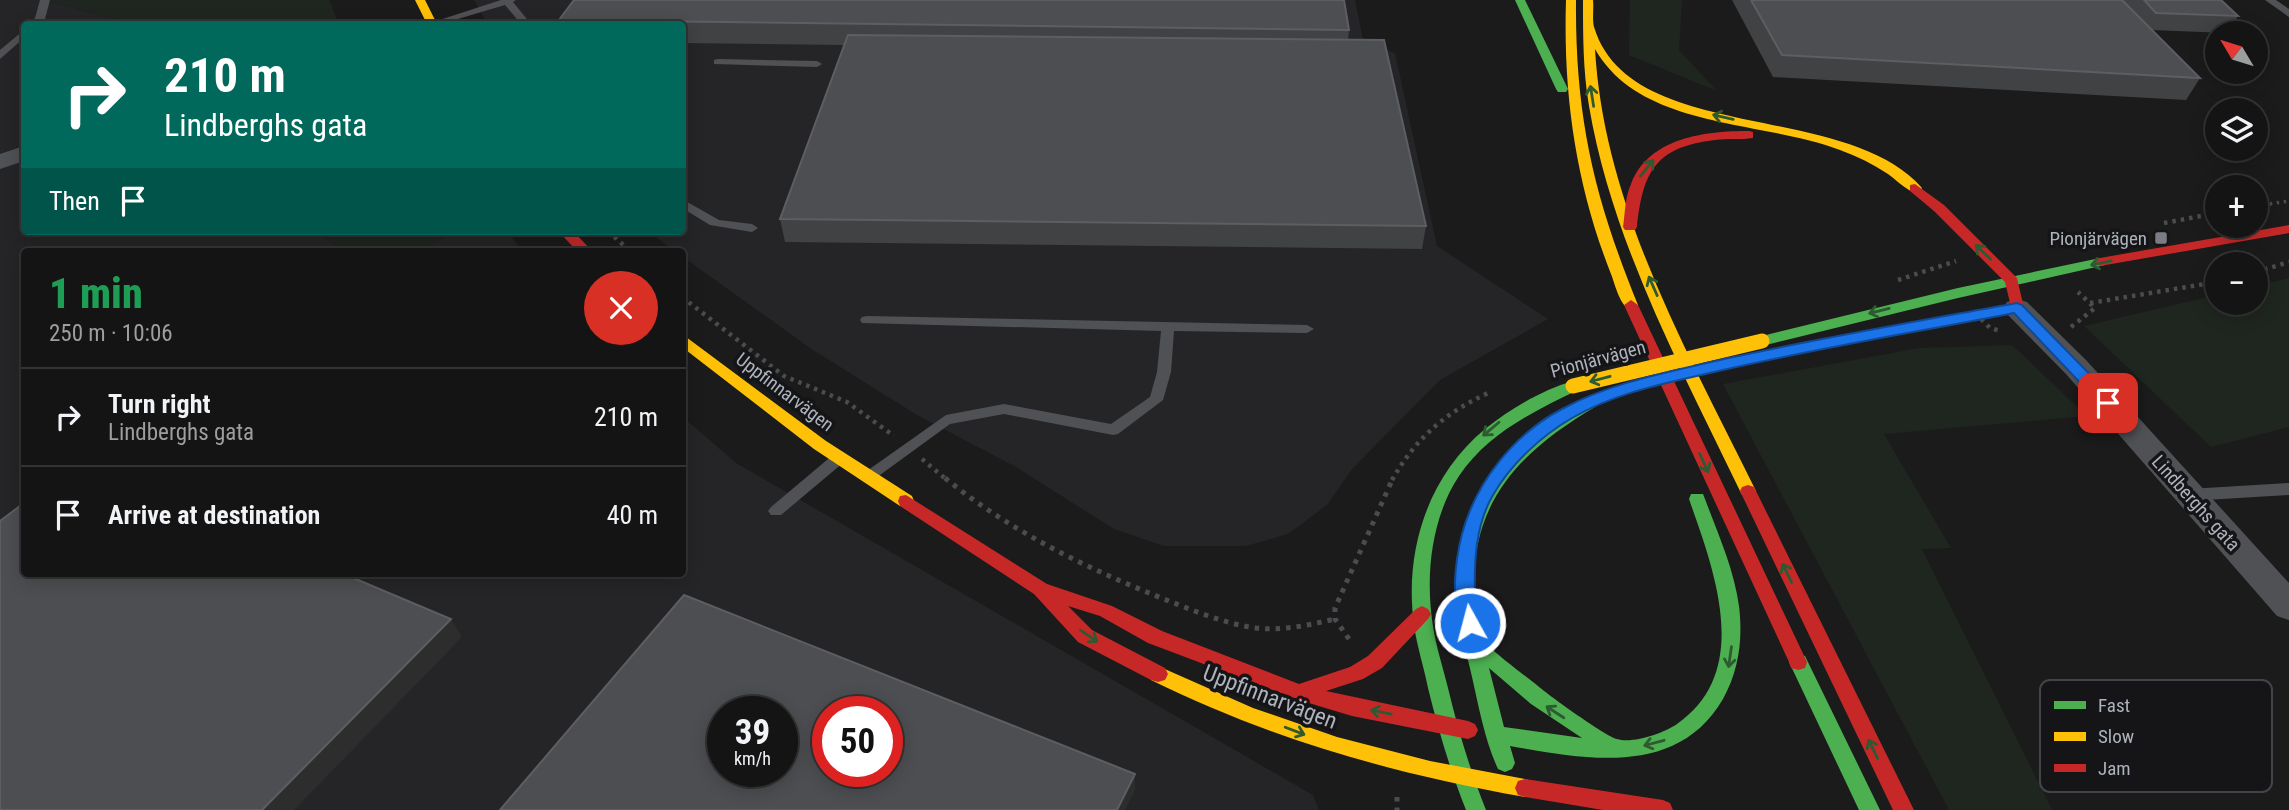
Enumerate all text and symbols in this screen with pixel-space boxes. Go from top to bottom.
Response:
north arrow [2205,21,2268,84]
map controls [2205,21,2268,315]
text: 210 m [164,47,286,104]
icon: right [49,49,140,140]
one-way arrow [1585,85,1598,108]
button: layers [2205,98,2268,161]
text: Lindberghs gata [164,106,367,144]
one-way arrow [1712,110,1735,123]
one-way arrow [1639,159,1655,177]
button: + [2205,175,2268,238]
icon: arrive [114,182,152,220]
text: Then [49,186,100,216]
place label: Pionjärvägen [2049,227,2147,250]
marker: Pionjärvägen [2153,230,2169,246]
one-way arrow [1975,243,1992,260]
button: − [2205,252,2268,315]
one-way arrow [2090,256,2113,270]
text: 1 min [49,269,143,318]
button: close [584,271,658,345]
one-way arrow [1646,275,1659,297]
one-way arrow [1868,305,1891,318]
text: 250 m · 10:06 [49,320,173,347]
street label: Pionjärvägen [1548,335,1648,383]
street label: Uppfinnarvägen [731,348,839,436]
one-way arrow [1589,373,1612,386]
pin [2078,373,2138,433]
icon: arrive [2089,384,2127,422]
text: Turn right [108,389,210,419]
icon: right [49,398,87,436]
text: 210 m [594,402,658,432]
text: Lindberghs gata [108,419,254,446]
one-way arrow [1482,420,1500,436]
street label: Lindberghs gata [2147,450,2245,556]
one-way arrow [1697,452,1711,473]
icon: arrive [49,496,87,534]
text: Arrive at destination [108,500,320,530]
text: 40 m [607,500,658,530]
one-way arrow [1780,563,1793,584]
position arrow [1433,586,1507,660]
one-way arrow [1079,629,1098,643]
one-way arrow [1723,645,1736,668]
street label: Uppfinnarvägen [1199,659,1341,735]
legend [2040,680,2272,792]
text: Fast [2098,694,2130,717]
speed limit sign: 50 [812,696,903,787]
one-way arrow [1370,705,1393,719]
one-way arrow [1546,705,1565,720]
text: 39 [735,712,770,753]
text: Slow [2098,725,2134,748]
one-way arrow [1283,726,1305,738]
one-way arrow [1643,737,1666,750]
one-way arrow [1866,739,1880,760]
text: km/h [734,748,771,769]
text: Jam [2098,757,2131,780]

